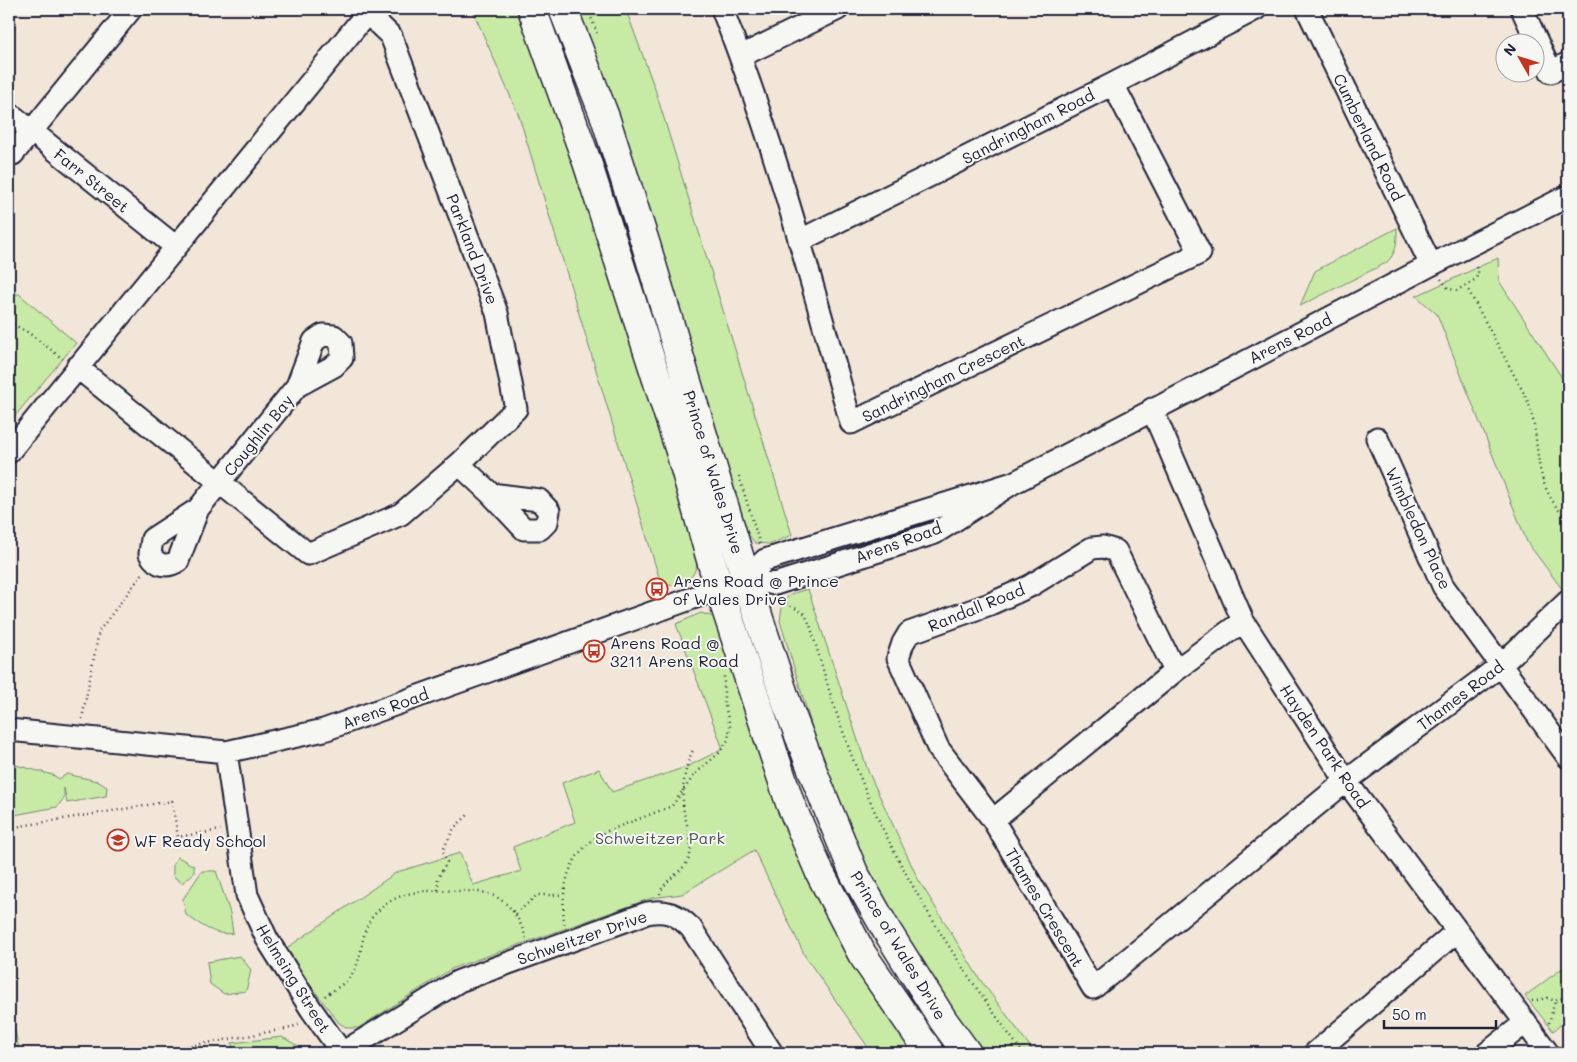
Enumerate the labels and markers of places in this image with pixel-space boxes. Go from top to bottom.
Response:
place label: Arens Road @ Prince of Wales Drive [673,570,839,609]
bus stop icon: Arens Road @ Prince of Wales Drive [645,577,669,601]
place label: Arens Road @ 3211 Arens Road [610,632,738,671]
bus stop icon: Arens Road @ 3211 Arens Road [582,639,606,663]
school or university icon: WF Ready School [106,828,130,852]
place label: WF Ready School [134,830,266,851]

